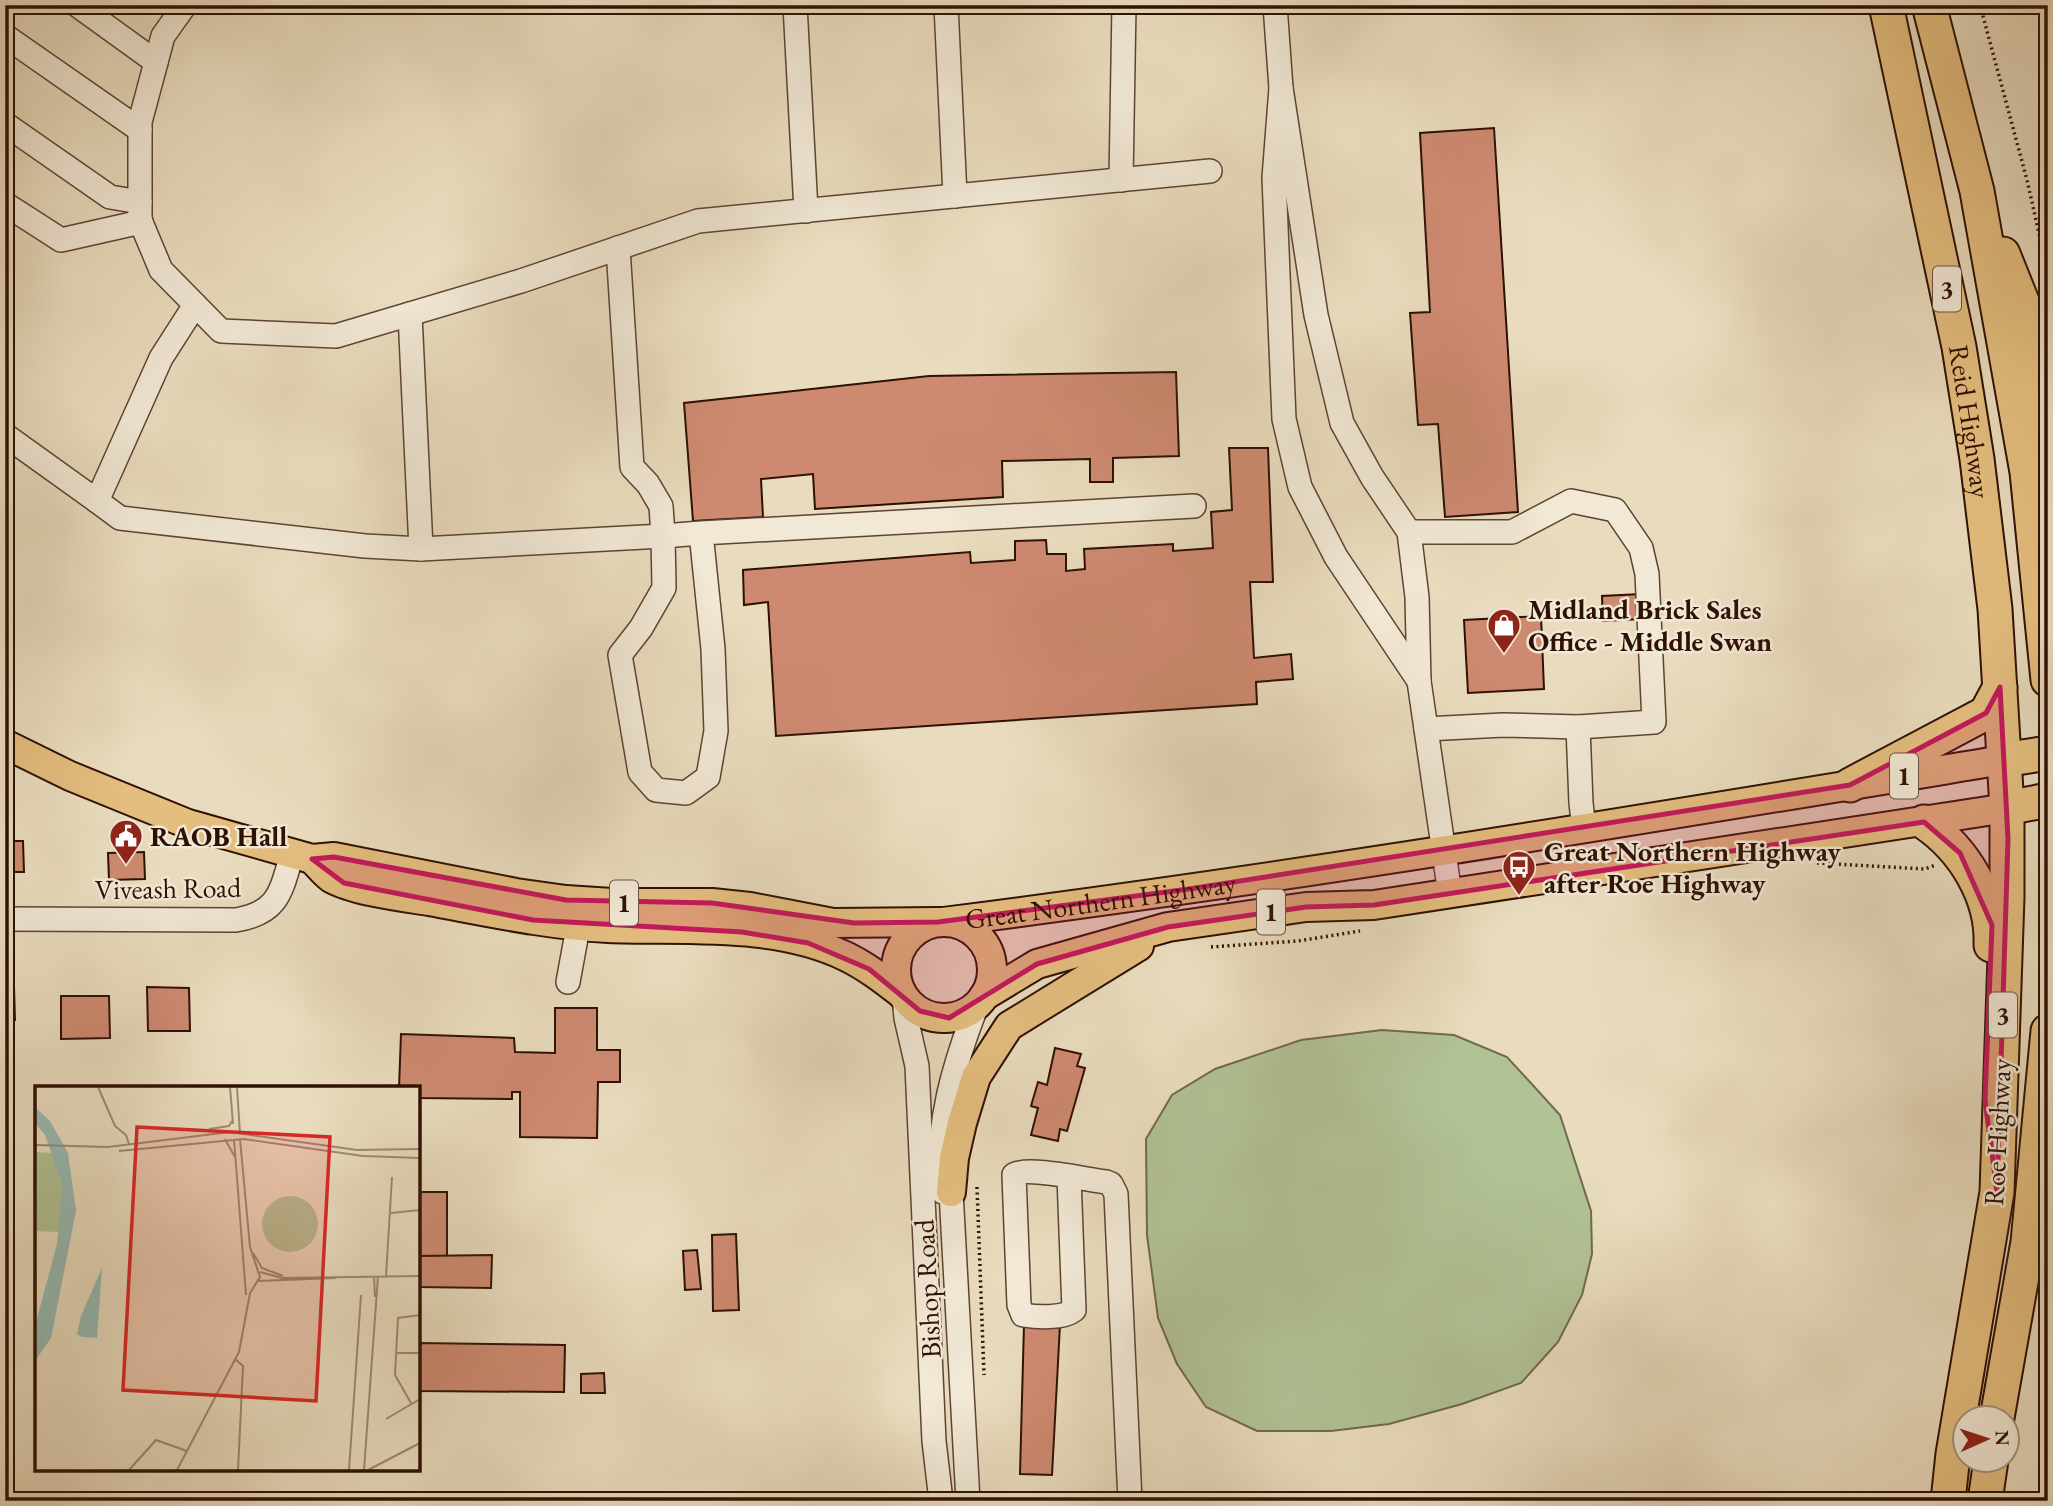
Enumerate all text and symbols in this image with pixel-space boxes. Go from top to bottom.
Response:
road number: 3 [1933,266,1961,312]
street label: Reid Highway [1941,342,2000,501]
place label: Midland Brick Sales Office - Middle Swan [1528,591,1772,659]
shop icon: Midland Brick Sales Office - Middle Swan [1485,606,1523,655]
road number: 1 [1890,754,1918,798]
public building icon: RAOB Hall [107,817,145,866]
place label: RAOB Hall [150,818,287,854]
place label: Great Northern Highway after Roe Highway [1544,833,1841,901]
bus stop icon: Great Northern Highway after Roe Highway [1500,848,1538,897]
street label: Great Northern Highway [963,864,1239,937]
street label: Viveash Road [94,869,242,907]
road number: 1 [610,880,638,926]
road number: 1 [1257,890,1285,934]
road number: 3 [1989,992,2017,1038]
street label: Roe Highway [1975,1057,2019,1207]
inset map [35,1086,420,1471]
street label: Bishop Road [905,1218,949,1360]
north arrow [1952,1404,2022,1474]
text: N [1990,1430,2015,1447]

